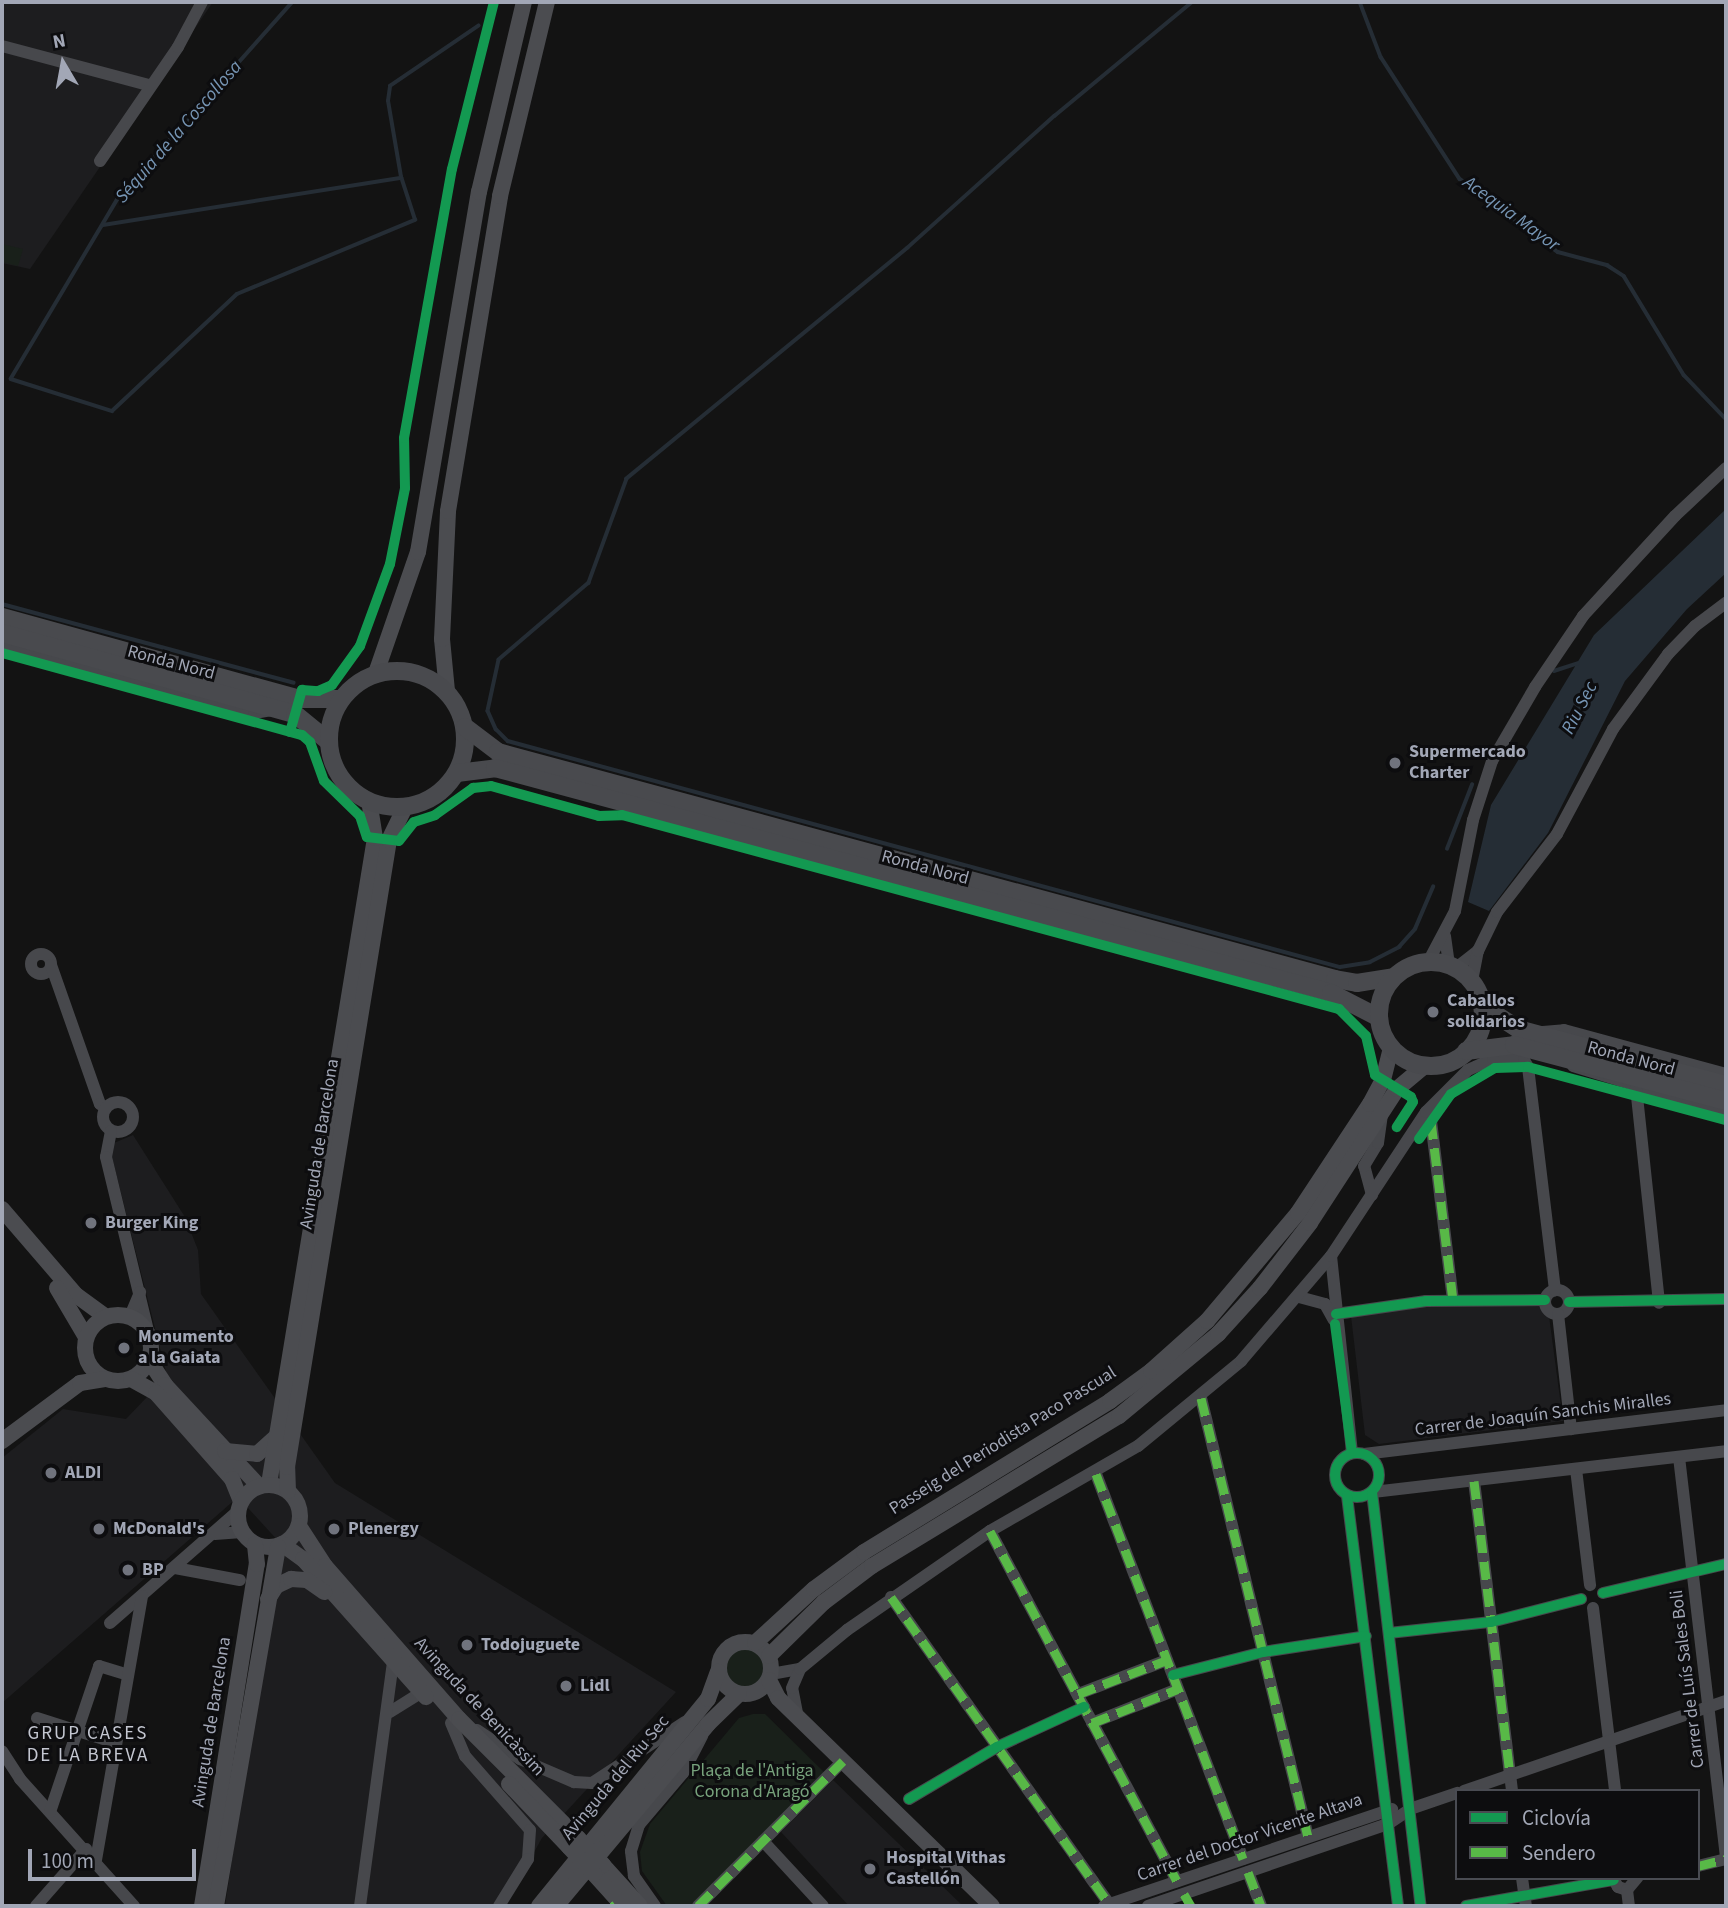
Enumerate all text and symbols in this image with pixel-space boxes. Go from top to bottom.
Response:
text: N [51,27,68,56]
north arrow [28,28,98,98]
water label: Séquia de la Coscollosa [111,56,247,208]
water label: Acequia Mayor [1458,171,1564,257]
street label: Ronda Nord [125,641,217,685]
water label: Riu Sec [1557,678,1603,738]
place label: Supermercado Charter [1409,742,1526,784]
marker: Supermercado Charter [1387,755,1403,771]
street label: Ronda Nord [879,846,971,890]
place label: Caballos solidarios [1447,991,1525,1034]
marker: Caballos solidarios [1425,1004,1441,1020]
street label: Ronda Nord [1585,1037,1677,1081]
street label: Avinguda de Barcelona [296,1057,344,1231]
place label: Burger King [105,1212,198,1234]
marker: Burger King [83,1215,99,1231]
place label: Monumento a la Gaiata [138,1327,234,1370]
marker: Monumento a la Gaiata [116,1340,132,1356]
street label: Passeig del Periodista Paco Pascual [886,1362,1120,1520]
street label: Carrer de Joaquín Sanchis Miralles [1414,1389,1672,1441]
place label: ALDI [65,1462,101,1484]
marker: ALDI [43,1465,59,1481]
place label: McDonald's [113,1518,205,1540]
place label: Plenergy [348,1518,419,1540]
marker: McDonald's [91,1521,107,1537]
marker: Plenergy [326,1521,342,1537]
place label: BP [142,1559,164,1581]
marker: BP [120,1562,136,1578]
street label: Carrer de Luís Sales Boli [1666,1589,1710,1769]
street label: Avinguda de Benicàssim [409,1633,549,1781]
place label: Todojuguete [481,1634,580,1656]
street label: Avinguda de Barcelona [188,1635,236,1809]
marker: Todojuguete [459,1637,475,1653]
place label: Lidl [580,1675,610,1697]
marker: Lidl [558,1678,574,1694]
street label: Avinguda del Riu Sec [558,1711,674,1845]
district label: GRUP CASES DE LA BREVA [28,1723,148,1767]
park label: Plaça de l'Antiga Corona d'Aragó [690,1761,814,1803]
street label: Carrer del Doctor Vicente Altava [1135,1789,1365,1887]
legend [1455,1789,1700,1880]
text: Ciclovía [1522,1803,1591,1833]
scale bar [32,1834,200,1878]
text: Sendero [1522,1838,1596,1868]
text: 100 m [41,1846,94,1876]
place label: Hospital Vithas Castellón [886,1848,1006,1890]
marker: Hospital Vithas Castellón [860,1859,880,1879]

